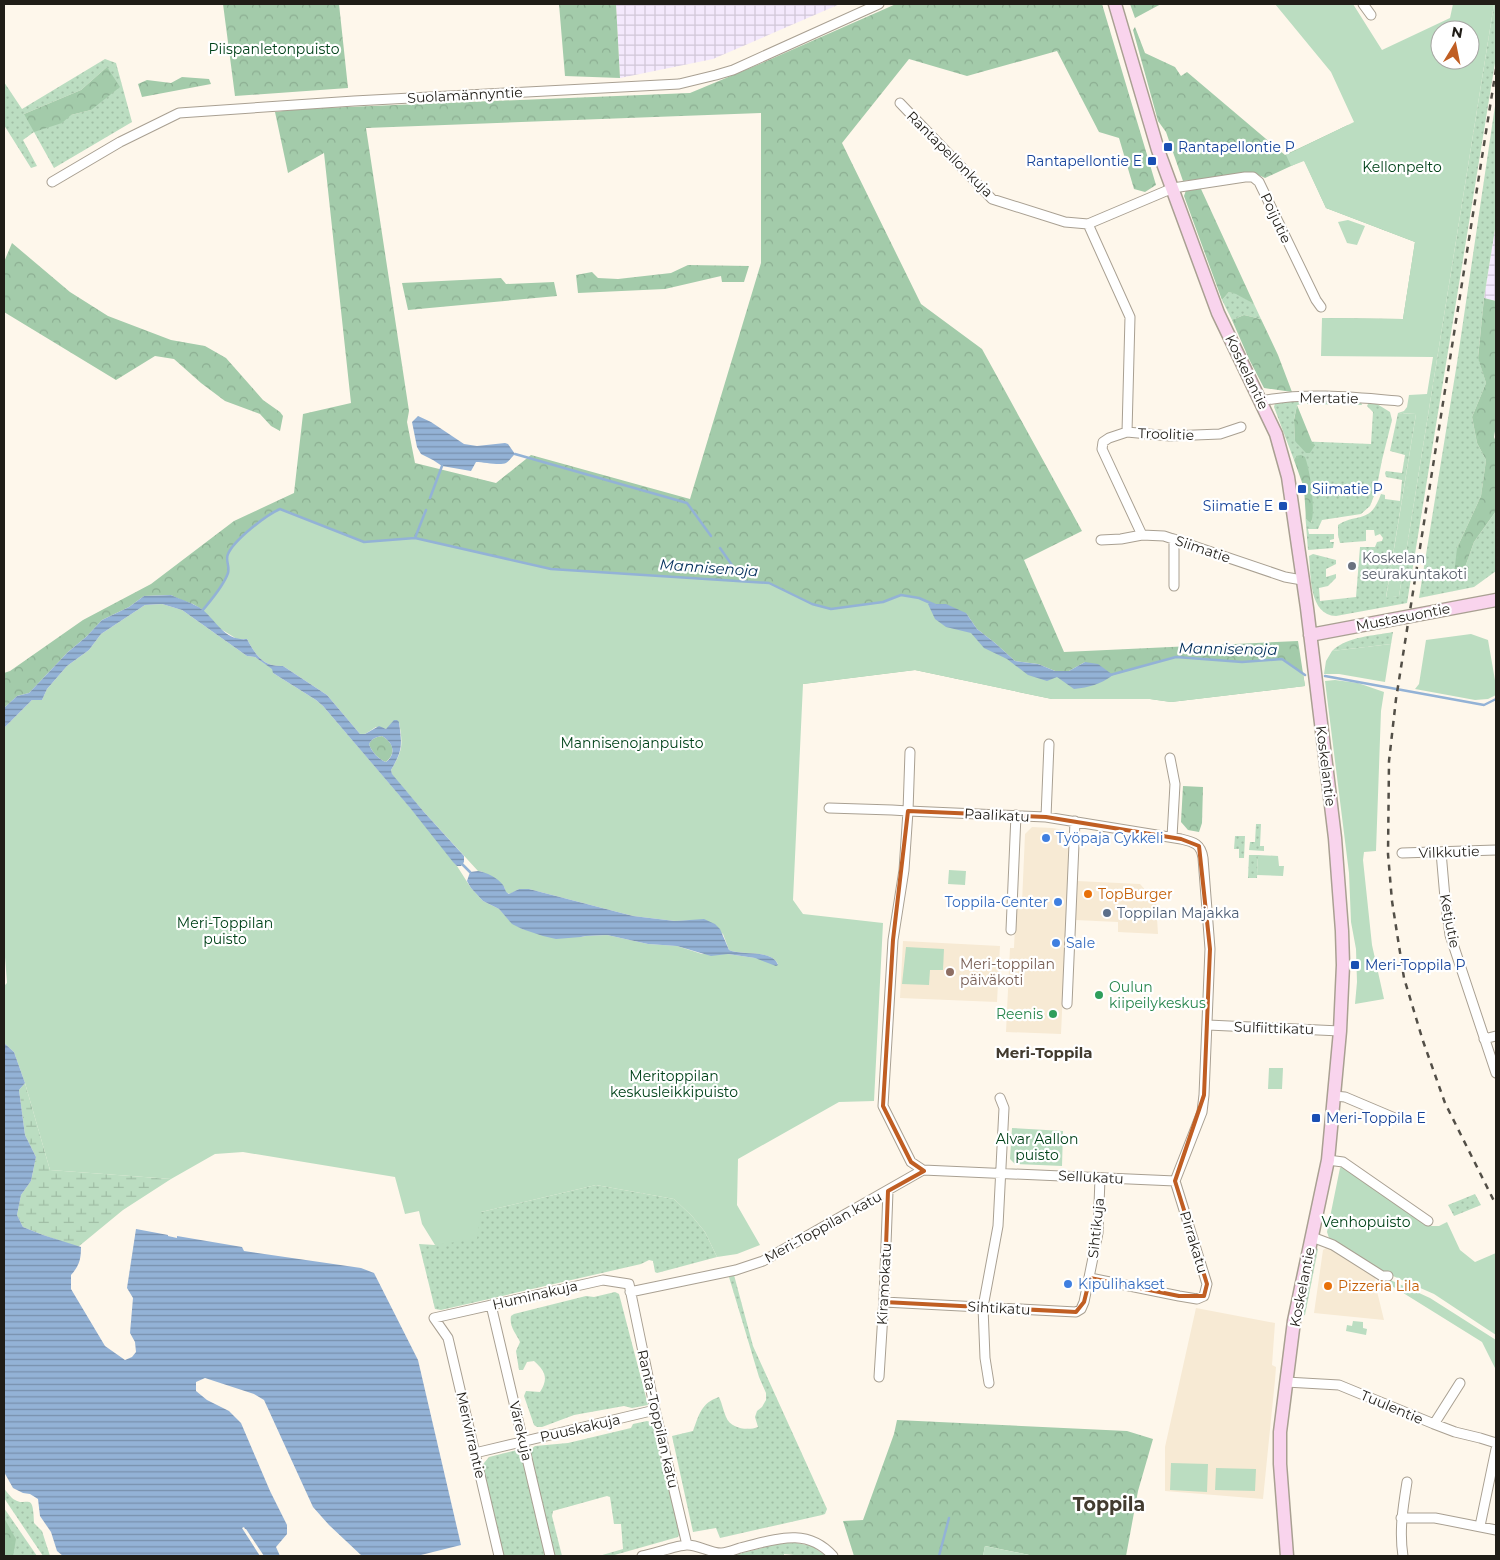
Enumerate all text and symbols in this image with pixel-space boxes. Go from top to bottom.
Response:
north arrow [1430,20,1480,70]
text: N [1450,22,1464,42]
park label: Piispanletonpuisto [208,40,340,58]
street label: Suolamännyntie [407,83,523,107]
street label: Rantapellonkuja [903,107,997,201]
place label: Rantapellontie P [1178,138,1295,156]
marker: Rantapellontie P [1162,141,1174,153]
place label: Rantapellontie E [1026,152,1142,170]
marker: Rantapellontie E [1146,155,1158,167]
park label: Kellonpelto [1362,158,1442,176]
street label: Poijutie [1257,190,1295,246]
street label: Koskelantie [1221,332,1273,412]
street label: Mertatie [1299,388,1359,408]
street label: Troolitie [1138,424,1194,444]
place label: Siimatie P [1312,480,1383,498]
marker: Siimatie P [1296,483,1308,495]
place label: Siimatie E [1203,497,1273,515]
marker: Siimatie E [1277,500,1289,512]
street label: Siimatie [1173,531,1233,567]
place label: Koskelan seurakuntakoti [1362,549,1467,583]
water label: Mannisenoja [659,555,759,580]
marker: Koskelan seurakuntakoti [1346,560,1358,572]
street label: Mustasuontie [1354,599,1452,635]
water label: Mannisenoja [1178,638,1278,659]
street label: Koskelantie [1312,725,1340,807]
park label: Mannisenojanpuisto [560,734,704,752]
street label: Paalikatu [964,804,1030,826]
place label: Työpaja Cykkeli [1056,829,1164,847]
marker: Työpaja Cykkeli [1040,832,1052,844]
street label: Vilkkutie [1418,842,1480,862]
place label: TopBurger [1098,885,1173,903]
marker: TopBurger [1082,888,1094,900]
street label: Ketjutie [1436,892,1464,950]
place label: Toppila-Center [945,893,1048,911]
marker: Toppila-Center [1052,896,1064,908]
place label: Toppilan Majakka [1117,904,1240,922]
marker: Toppilan Majakka [1101,907,1113,919]
park label: Meri-Toppilan puisto [177,914,273,948]
place label: Sale [1066,934,1095,952]
marker: Sale [1050,937,1062,949]
place label: Meri-toppilan päiväkoti [960,955,1055,989]
place label: Meri-Toppila P [1365,956,1466,974]
marker: Meri-Toppila P [1349,959,1361,971]
marker: Meri-toppilan päiväkoti [944,966,956,978]
place label: Oulun kiipeilykeskus [1109,978,1206,1012]
marker: Oulun kiipeilykeskus [1093,989,1105,1001]
place label: Reenis [996,1005,1043,1023]
marker: Reenis [1047,1008,1059,1020]
street label: Sulfiittikatu [1234,1018,1314,1038]
district label: Meri-Toppila [995,1043,1093,1062]
park label: Meritoppilan keskusleikkipuisto [610,1067,738,1101]
place label: Meri-Toppila E [1326,1109,1426,1127]
marker: Meri-Toppila E [1310,1112,1322,1124]
park label: Alvar Aallon puisto [996,1130,1078,1164]
street label: Sellukatu [1058,1166,1124,1188]
street label: Meri-Toppilan katu [761,1187,885,1267]
street label: Sihtikuja [1084,1197,1108,1259]
street label: Pirrakatu [1176,1209,1212,1275]
park label: Venhopuisto [1322,1213,1411,1231]
street label: Kiramokatu [873,1242,895,1326]
street label: Koskelantie [1285,1245,1319,1329]
place label: Kipulihakset [1078,1275,1165,1293]
street label: Huminakuja [491,1276,579,1314]
place label: Pizzeria Lila [1338,1277,1420,1295]
marker: Kipulihakset [1062,1278,1074,1290]
marker: Pizzeria Lila [1322,1280,1334,1292]
street label: Sihtikatu [967,1297,1031,1319]
street label: Ranta-Toppilan katu [633,1348,683,1490]
street label: Tuulentie [1358,1386,1426,1428]
street label: Merivirrantie [452,1390,490,1480]
street label: Värekuja [505,1399,537,1463]
street label: Puuskakuja [538,1410,622,1446]
district label: Toppila [1073,1493,1145,1516]

